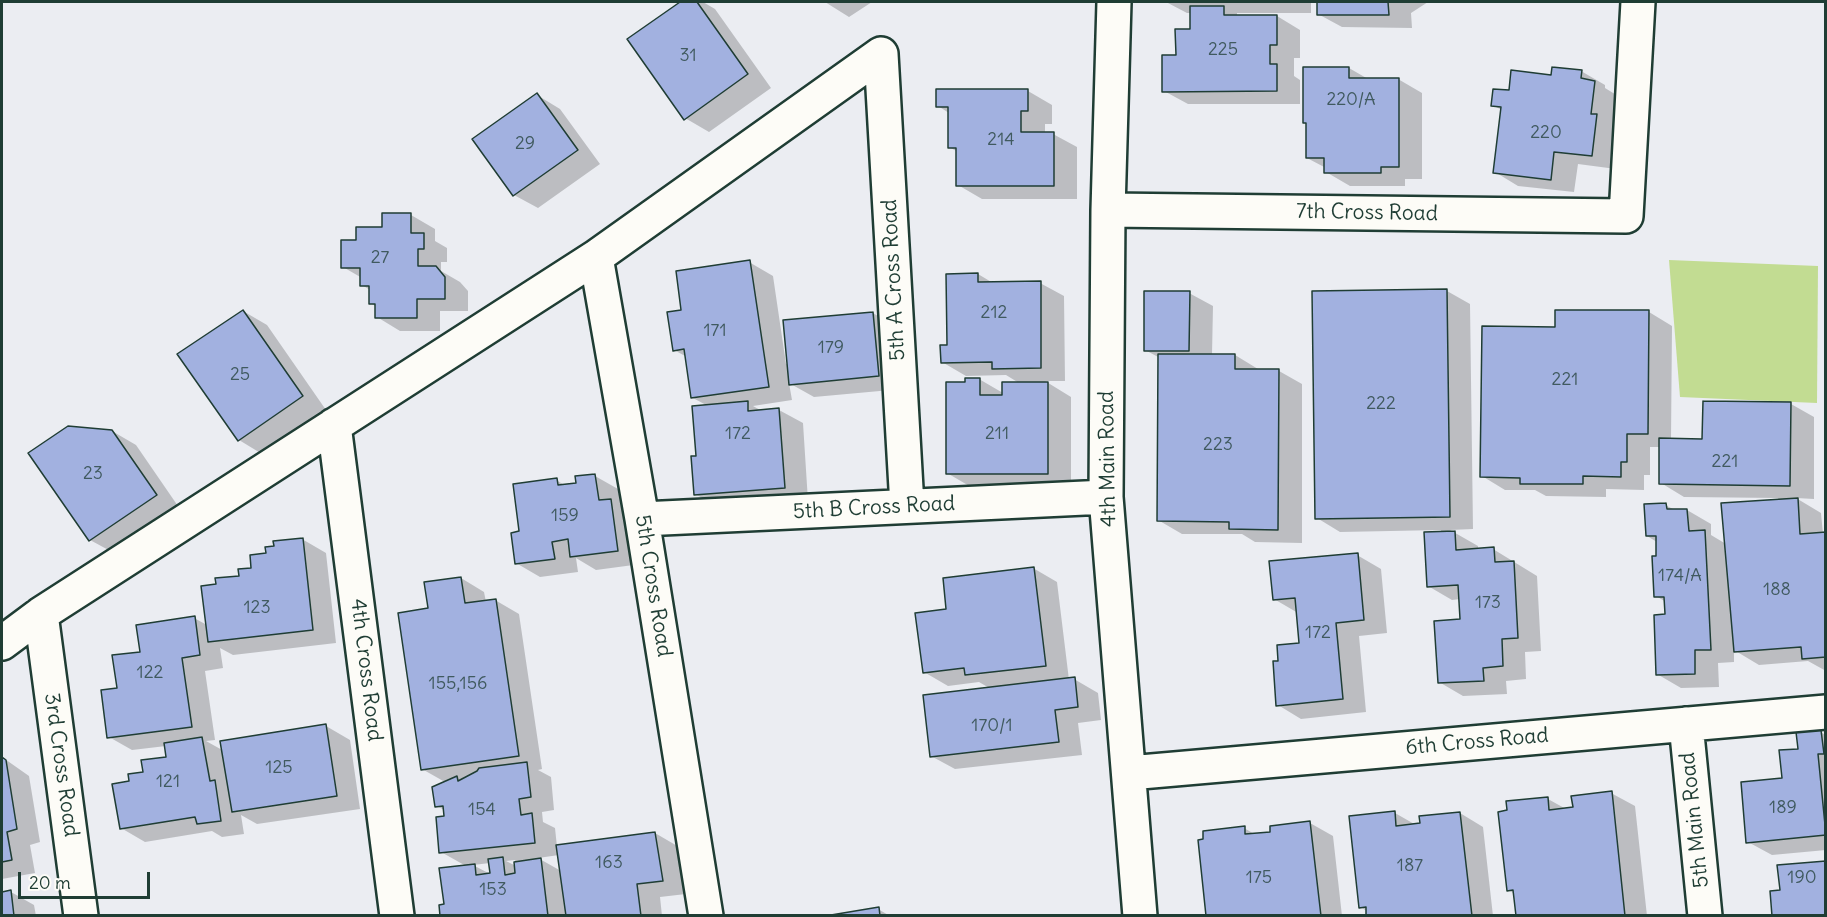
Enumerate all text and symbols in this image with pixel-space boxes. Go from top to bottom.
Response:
house number: 225 [1208,39,1238,61]
house number: 31 [679,45,697,67]
house number: 220/A [1326,89,1376,111]
house number: 220 [1530,122,1562,144]
house number: 214 [987,129,1015,151]
house number: 29 [515,133,535,155]
street label: 5th A Cross Road [877,198,911,362]
street label: 7th Cross Road [1296,199,1438,227]
house number: 27 [371,247,389,269]
house number: 212 [981,302,1007,324]
house number: 171 [703,320,727,342]
house number: 179 [818,337,844,359]
house number: 25 [230,364,250,386]
house number: 221 [1552,369,1578,391]
street label: 4th Main Road [1094,391,1122,527]
house number: 222 [1366,393,1396,415]
house number: 172 [725,423,751,445]
house number: 211 [985,423,1009,445]
house number: 223 [1203,434,1233,456]
house number: 221 [1712,451,1738,473]
house number: 23 [83,463,103,485]
street label: 5th B Cross Road [792,491,956,525]
house number: 159 [551,505,579,527]
street label: 5th Cross Road [629,513,677,659]
house number: 174/A [1658,565,1702,587]
house number: 188 [1763,579,1791,601]
house number: 173 [1475,592,1501,614]
house number: 123 [243,597,271,619]
street label: 4th Cross Road [345,597,387,743]
house number: 172 [1305,622,1331,644]
house number: 122 [137,662,163,684]
house number: 155,156 [429,673,487,695]
street label: 3rd Cross Road [38,692,84,838]
house number: 170/1 [971,715,1013,737]
street label: 6th Cross Road [1404,723,1550,761]
street label: 5th Main Road [1675,751,1715,889]
house number: 125 [265,757,293,779]
house number: 121 [156,771,180,793]
house number: 189 [1769,797,1797,819]
house number: 154 [468,799,496,821]
house number: 163 [595,852,623,874]
house number: 187 [1397,855,1423,877]
scale bar [21,860,153,898]
house number: 175 [1246,867,1272,889]
house number: 190 [1787,867,1817,889]
text: 20 m [29,871,71,894]
house number: 153 [479,879,507,901]

